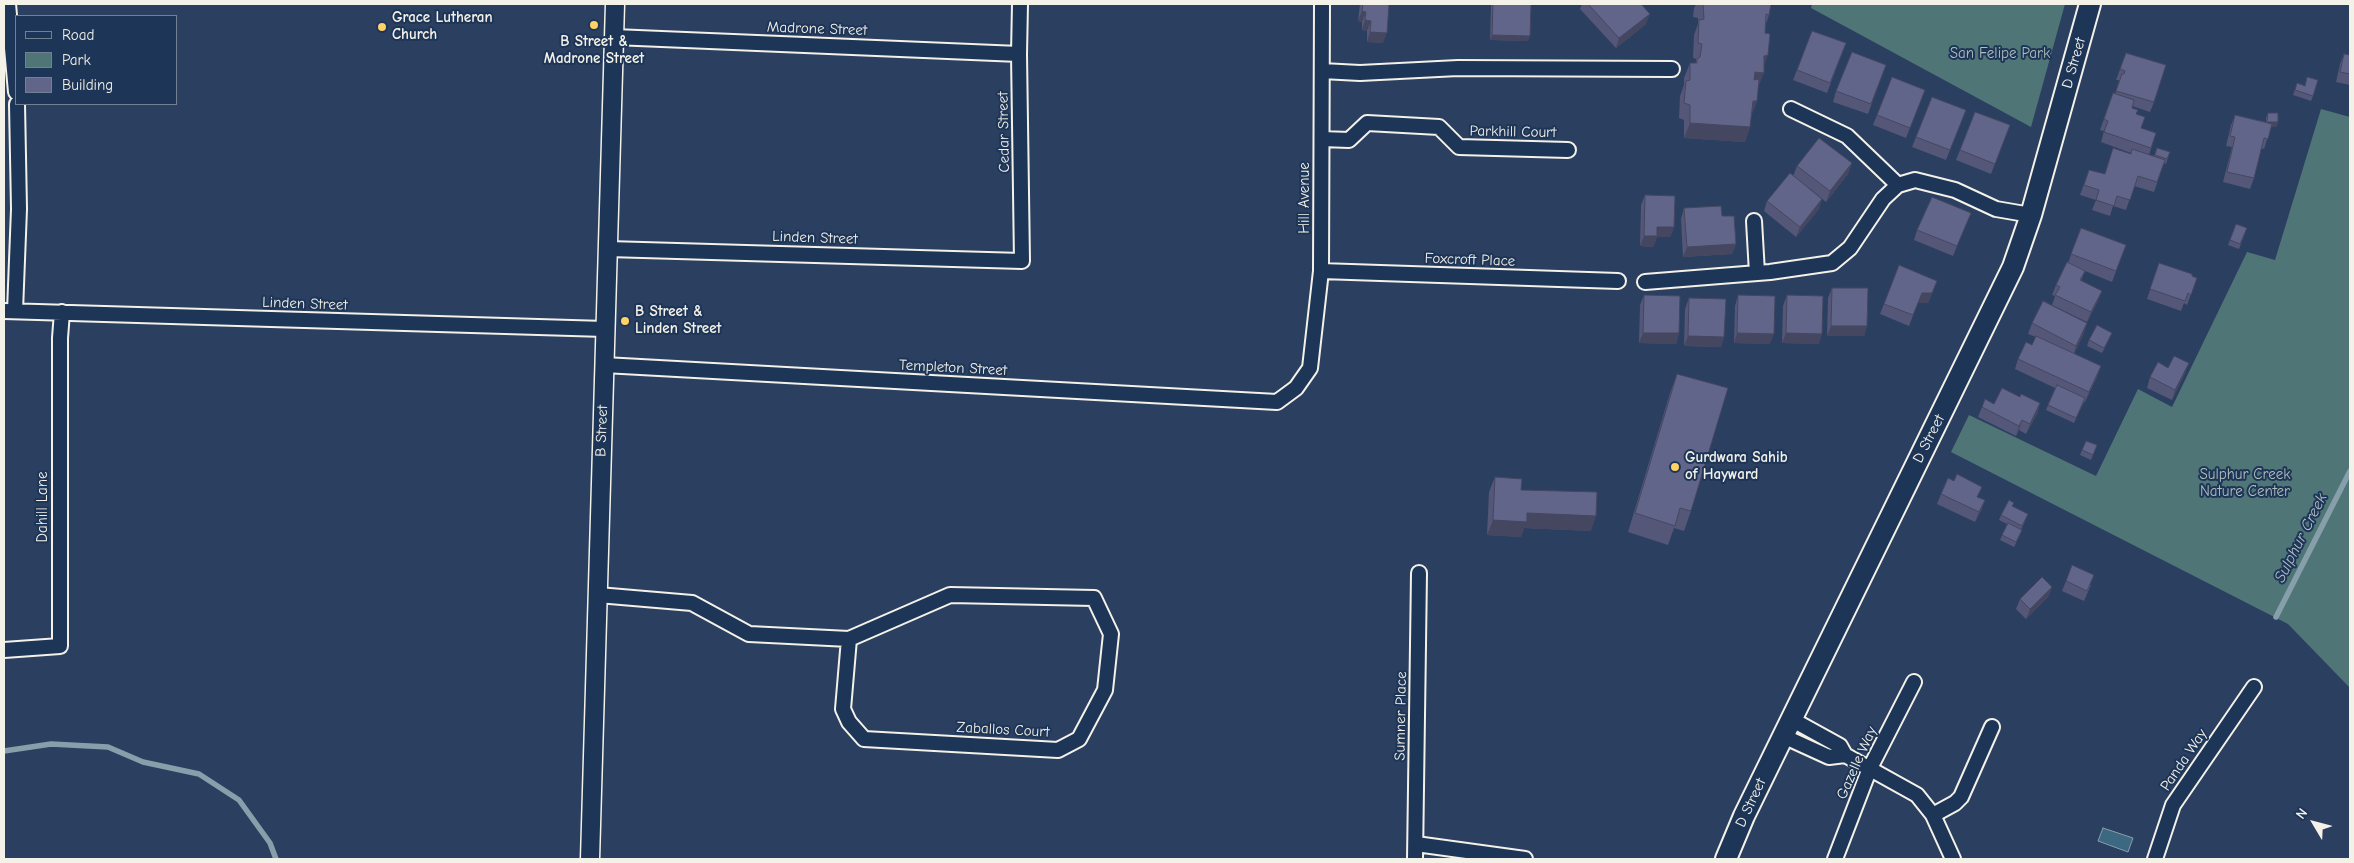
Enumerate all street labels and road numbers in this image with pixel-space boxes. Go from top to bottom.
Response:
street label: Madrone Street [767,18,867,40]
street label: D Street [2058,36,2090,90]
street label: Cedar Street [994,91,1014,173]
street label: Parkhill Court [1469,122,1557,142]
street label: Hill Avenue [1296,162,1314,234]
street label: Linden Street [772,228,858,248]
street label: Foxcroft Place [1424,249,1516,271]
street label: Linden Street [262,294,348,314]
street label: Templeton Street [899,356,1007,380]
street label: B Street [592,405,612,457]
street label: D Street [1909,412,1949,466]
street label: Dahill Lane [34,472,52,542]
street label: Sumner Place [1391,671,1411,761]
street label: Zaballos Court [956,719,1050,741]
street label: Gazelle Way [1833,724,1881,802]
street label: Panda Way [2157,726,2211,794]
street label: D Street [1732,776,1770,830]

